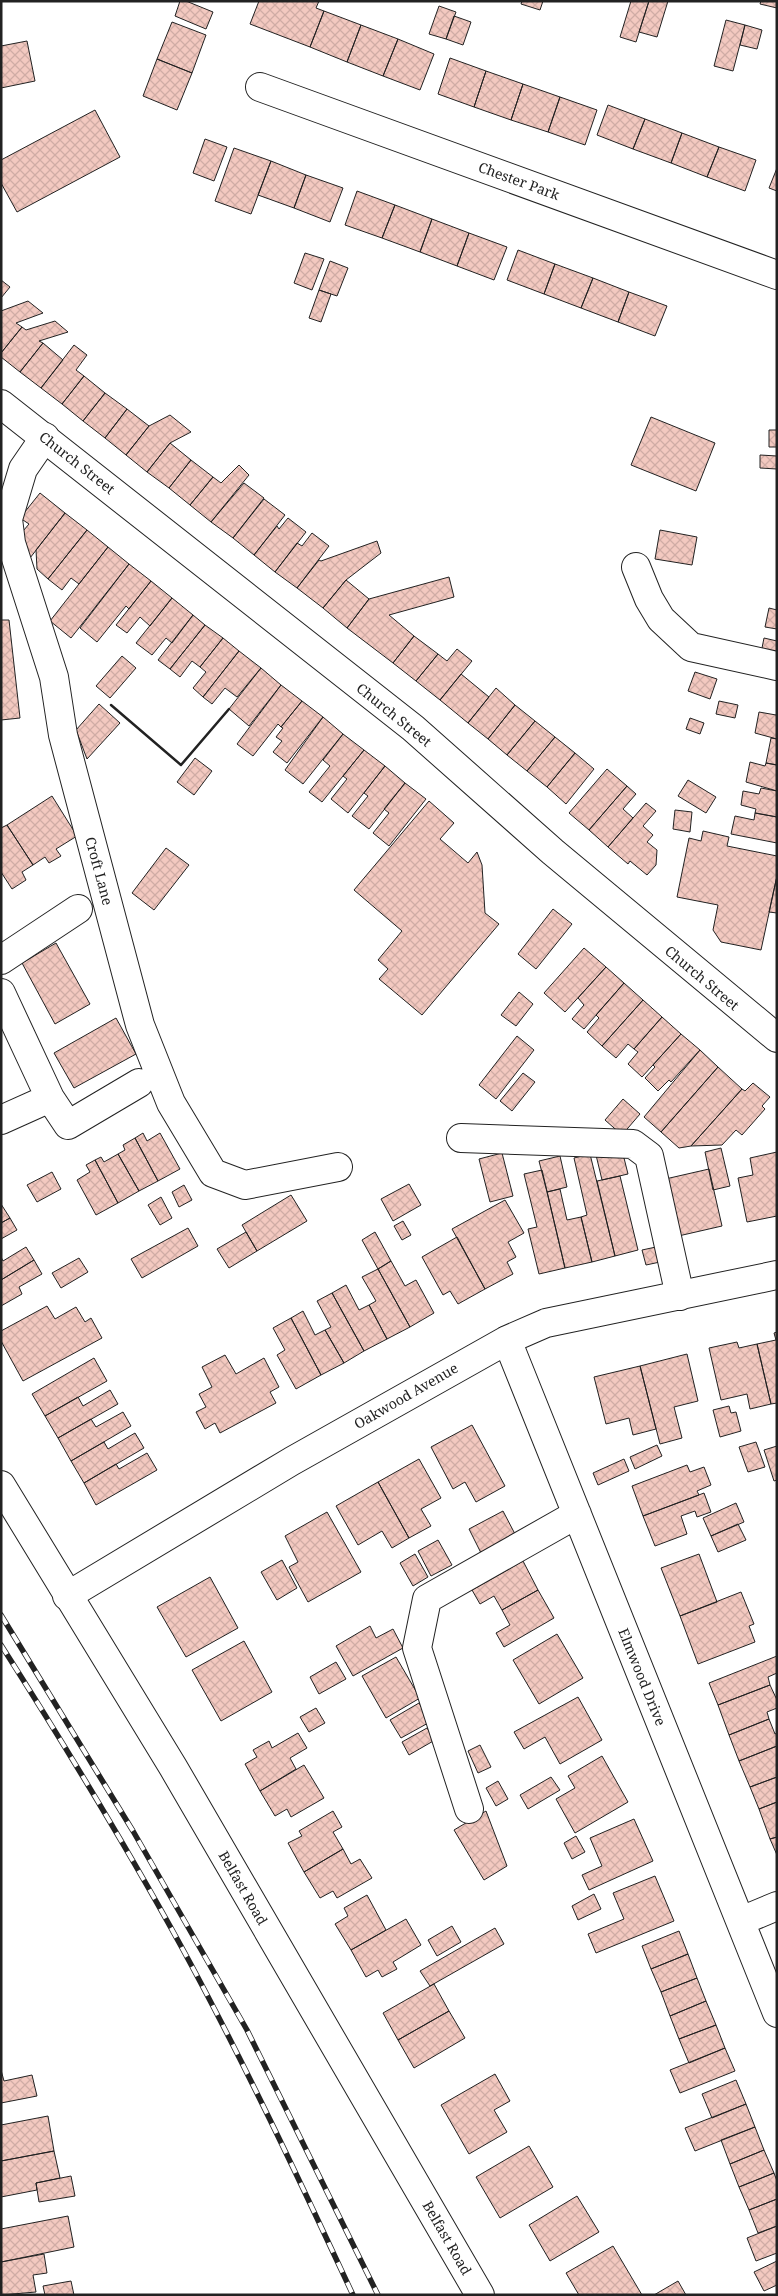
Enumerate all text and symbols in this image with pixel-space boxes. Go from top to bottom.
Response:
street label: Chester Park [476,157,563,204]
street label: Church Street [35,427,119,498]
street label: Church Street [353,678,436,751]
street label: Croft Lane [81,835,118,907]
street label: Church Street [661,941,744,1014]
street label: Oakwood Avenue [350,1358,461,1433]
street label: Elmwood Drive [614,1625,671,1728]
street label: Belfast Road [215,1847,273,1929]
street label: Belfast Road [419,2197,477,2279]

